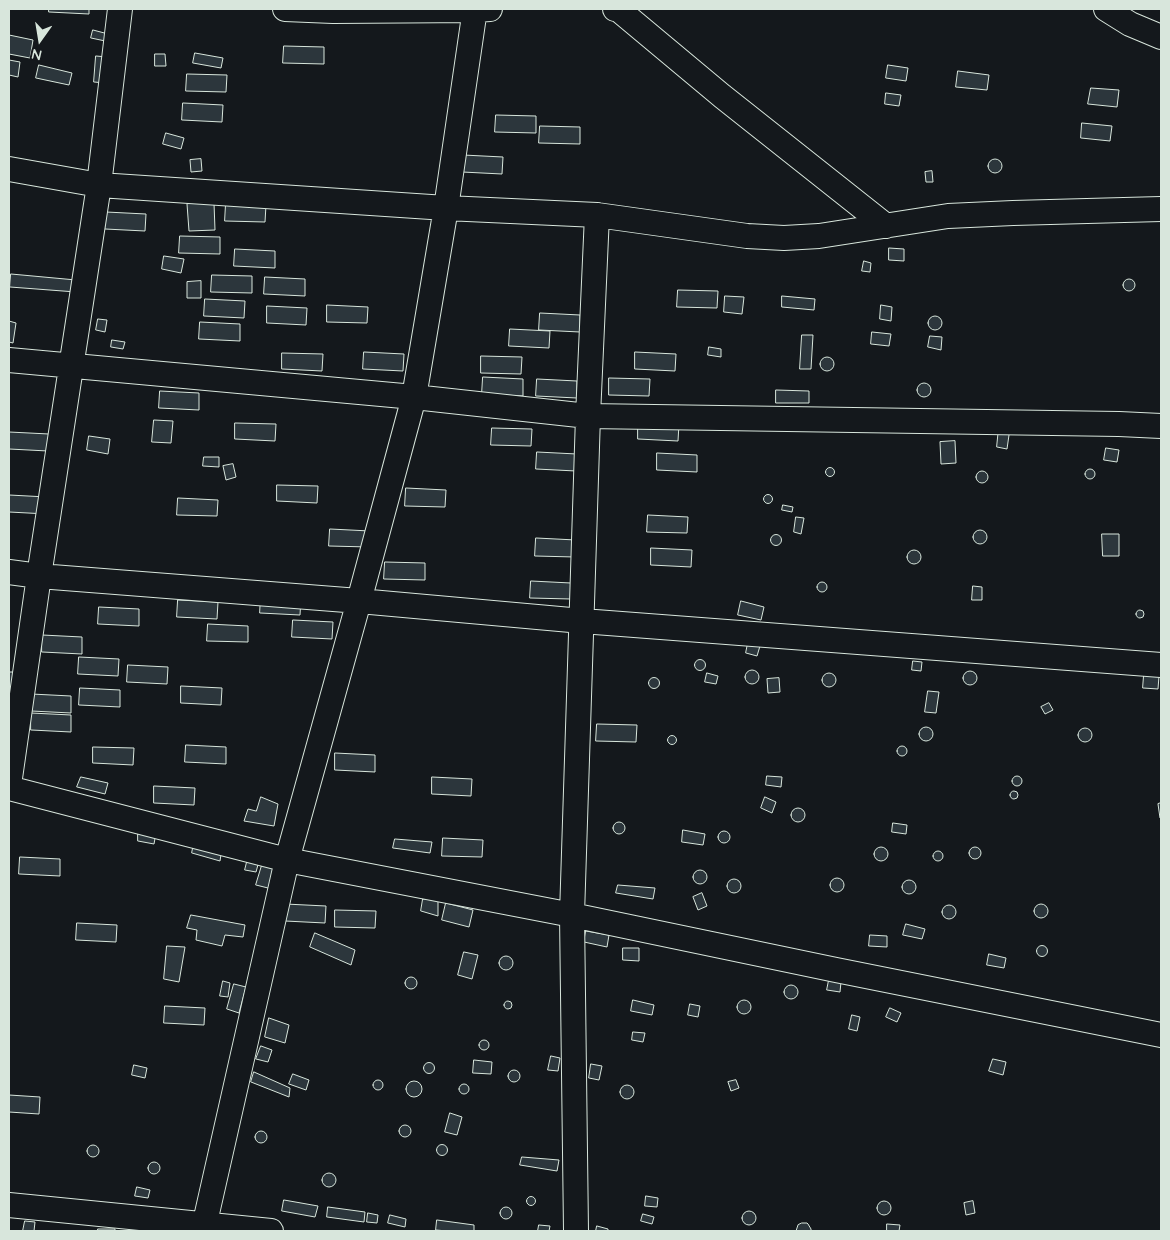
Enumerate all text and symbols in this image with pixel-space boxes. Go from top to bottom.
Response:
north arrow [15,15,65,65]
text: N [30,45,44,65]

